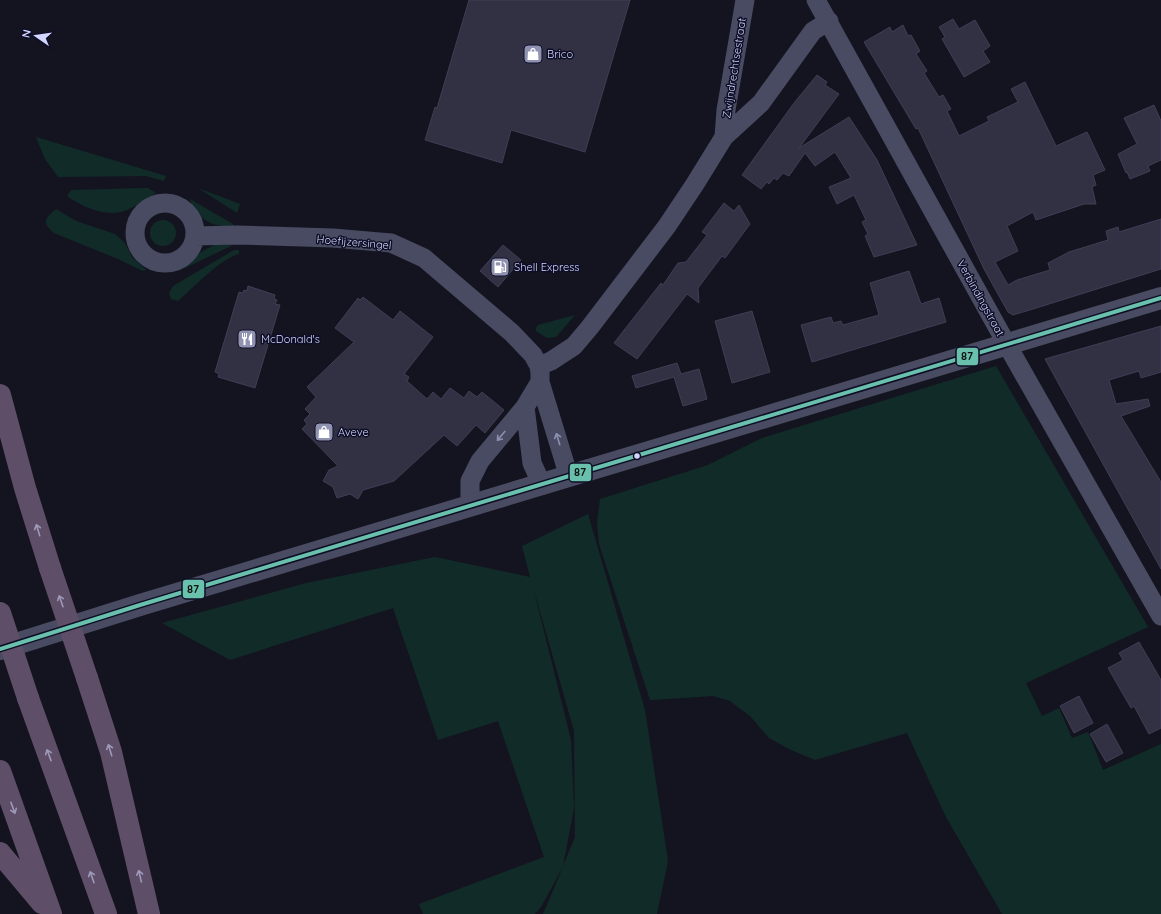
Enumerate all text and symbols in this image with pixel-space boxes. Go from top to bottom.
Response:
north arrow [16,16,56,56]
street label: Zwijndrechtsestraat [719,17,749,119]
text: N [19,28,34,39]
shop icon: Brico [522,43,544,65]
place label: Brico [547,47,573,61]
street label: Hoefijzersingel [316,232,392,252]
fuel station icon: Shell Express [489,256,511,278]
street label: Verbindingstraat [954,257,1008,339]
place label: Shell Express [514,260,579,274]
restaurant icon: McDonald's [236,328,258,350]
place label: McDonald's [261,332,320,346]
line badge: 87 [956,347,979,366]
text: 87 [961,349,973,363]
shop icon: Aveve [313,421,335,443]
place label: Aveve [338,425,369,439]
one-way arrow [496,431,505,441]
one-way arrow [554,433,561,446]
unlabelled marker [632,451,642,461]
line badge: 87 [569,463,592,482]
text: 87 [574,465,586,479]
one-way arrow [34,524,41,537]
line badge: 87 [182,579,205,599]
text: 87 [187,582,199,596]
one-way arrow [57,595,64,608]
one-way arrow [106,743,113,756]
one-way arrow [45,748,52,761]
one-way arrow [10,801,17,814]
one-way arrow [136,870,144,883]
one-way arrow [87,872,95,884]

